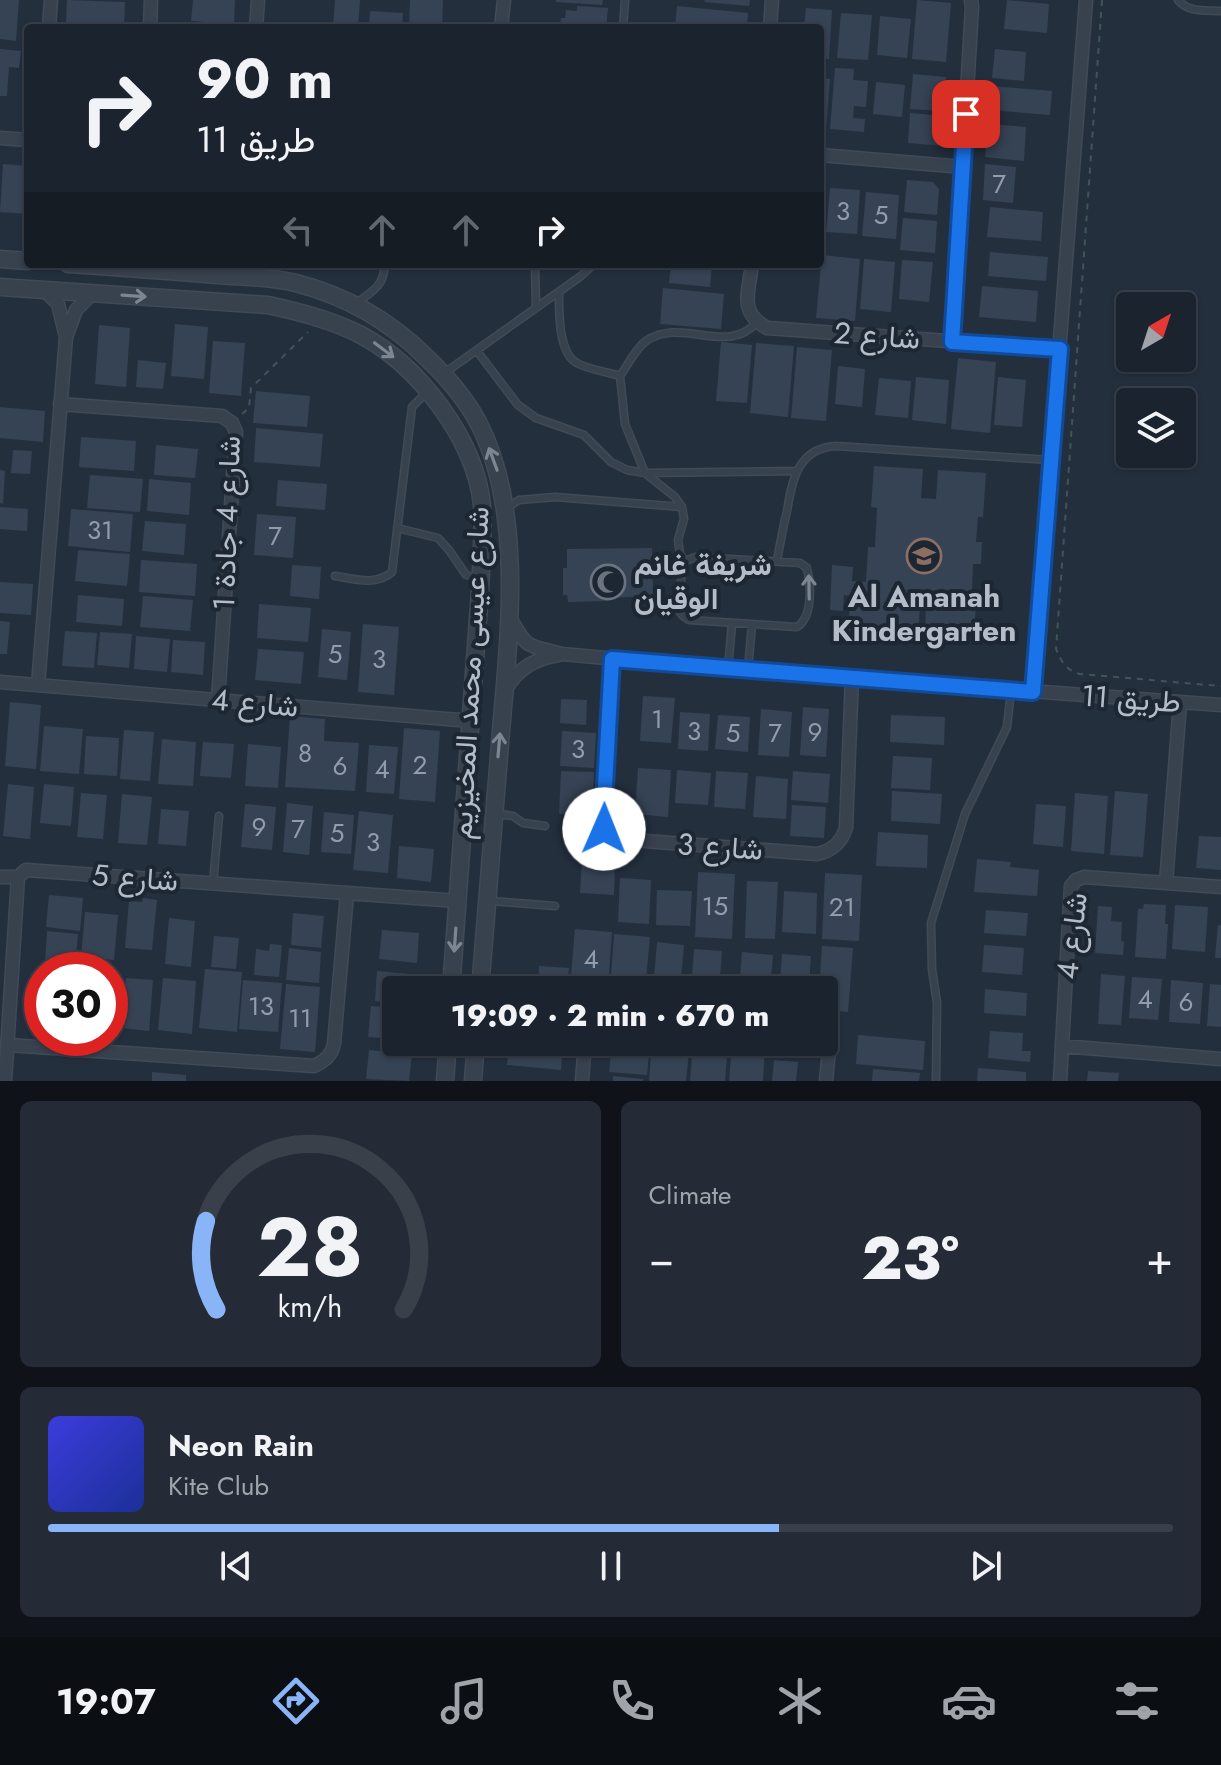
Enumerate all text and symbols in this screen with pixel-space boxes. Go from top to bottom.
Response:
text: 90 m [196,38,333,119]
icon: right [64,56,168,160]
pin [932,80,1000,148]
icon: arrive [944,92,988,136]
text: طريق 11 [196,113,316,165]
house number: 7 [992,165,1006,203]
house number: 3 [836,192,850,230]
house number: 5 [874,196,888,234]
icon: left [276,208,320,252]
icon: ahead [360,208,404,252]
icon: ahead [444,208,488,252]
icon: right [528,208,572,252]
one-way arrow [120,289,147,304]
north arrow [1116,292,1196,372]
map controls [1116,292,1196,468]
street label: شارع 2 [832,311,922,360]
one-way arrow [372,342,394,359]
button: layers [1116,388,1196,468]
street label: شارع 4 جادة 1 [202,435,251,611]
one-way arrow [485,447,499,472]
street label: شارع عيسى محمد المخيزيم [439,505,500,841]
house number: 31 [87,511,113,549]
house number: 7 [268,517,282,555]
school or university icon: Al Amanah Kindergarten [905,537,943,575]
place label: شريفة غانم الوقيان [634,543,772,620]
mosque icon: شريفة غانم الوقيان [589,563,627,601]
one-way arrow [801,574,816,601]
place label: Al Amanah Kindergarten [832,575,1016,652]
house number: 5 [328,635,342,673]
house number: 3 [372,640,386,678]
street label: طريق 11 [1080,674,1182,723]
street label: شارع 4 [210,677,300,728]
house number: 1 [651,700,663,738]
house number: 3 [687,712,701,750]
house number: 9 [808,713,822,751]
house number: 5 [726,714,740,752]
house number: 7 [768,714,782,752]
house number: 3 [571,730,585,768]
one-way arrow [492,732,507,759]
house number: 8 [298,734,312,772]
house number: 2 [413,746,427,784]
house number: 6 [333,747,347,785]
house number: 4 [374,750,390,788]
position arrow [562,787,646,871]
house number: 9 [252,808,266,846]
house number: 7 [291,810,305,848]
house number: 5 [330,814,344,852]
street label: شارع 3 [676,822,764,871]
house number: 3 [366,823,380,861]
street label: شارع 5 [91,853,180,902]
house number: 15 [702,887,728,925]
house number: 21 [829,888,855,926]
street label: شارع 4 [1045,890,1098,982]
one-way arrow [447,926,462,953]
house number: 4 [583,940,599,978]
speed limit sign: 30 [24,952,128,1056]
house number: 4 [1137,980,1153,1018]
house number: 6 [1179,983,1193,1021]
house number: 13 [248,987,274,1025]
text: 19:09 · 2 min · 670 m [451,994,769,1037]
house number: 11 [288,999,312,1037]
text: Climate [649,1176,731,1214]
text: 28 [257,1187,364,1307]
text: 23° [861,1215,959,1302]
text: − [649,1227,674,1291]
text: + [1146,1227,1173,1291]
text: km/h [278,1286,343,1328]
text: Neon Rain [168,1424,314,1467]
text: Kite Club [168,1467,269,1505]
icon: previous [214,1544,258,1588]
icon: pause [589,1544,633,1588]
icon: next [964,1544,1008,1588]
icon: directions [268,1673,324,1729]
icon: music [436,1673,492,1729]
icon: phone [604,1673,660,1729]
icon: climate [772,1673,828,1729]
icon: car [941,1673,997,1729]
icon: filters [1109,1673,1165,1729]
text: 19:07 [56,1675,156,1727]

